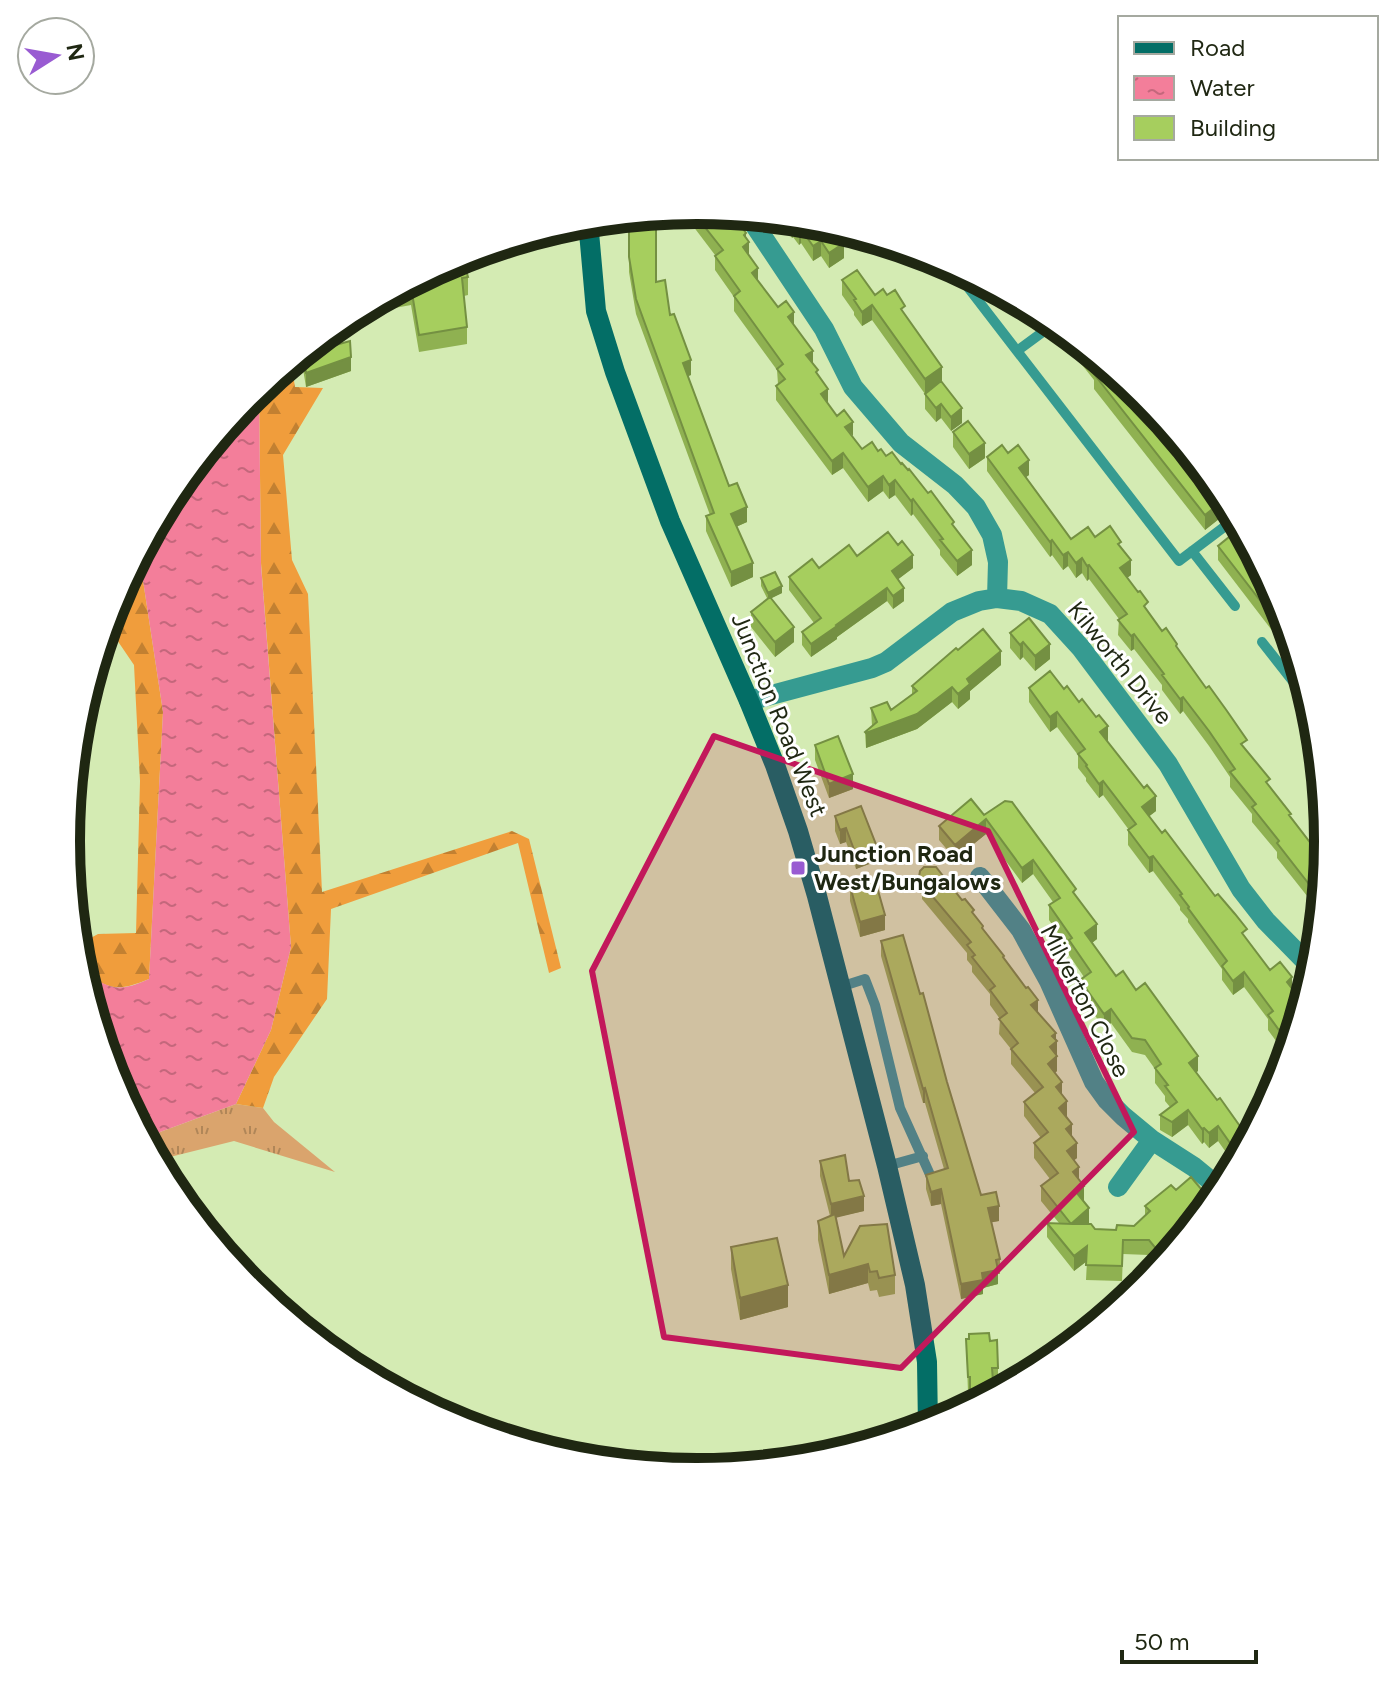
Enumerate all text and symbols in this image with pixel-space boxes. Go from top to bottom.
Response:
north arrow [16,16,96,96]
legend [1118,16,1378,160]
text: Road [1190,33,1245,62]
text: N [60,41,90,63]
text: Water [1190,73,1255,102]
text: Building [1190,113,1276,142]
street label: Kilworth Drive [1062,595,1179,730]
street label: Junction Road West [725,609,833,821]
place label: Junction Road West/Bungalows [814,839,1001,896]
marker: Junction Road West/Bungalows [789,859,807,877]
street label: Milverton Close [1034,920,1136,1082]
scale bar [1122,1614,1256,1664]
text: 50 m [1134,1627,1190,1656]

